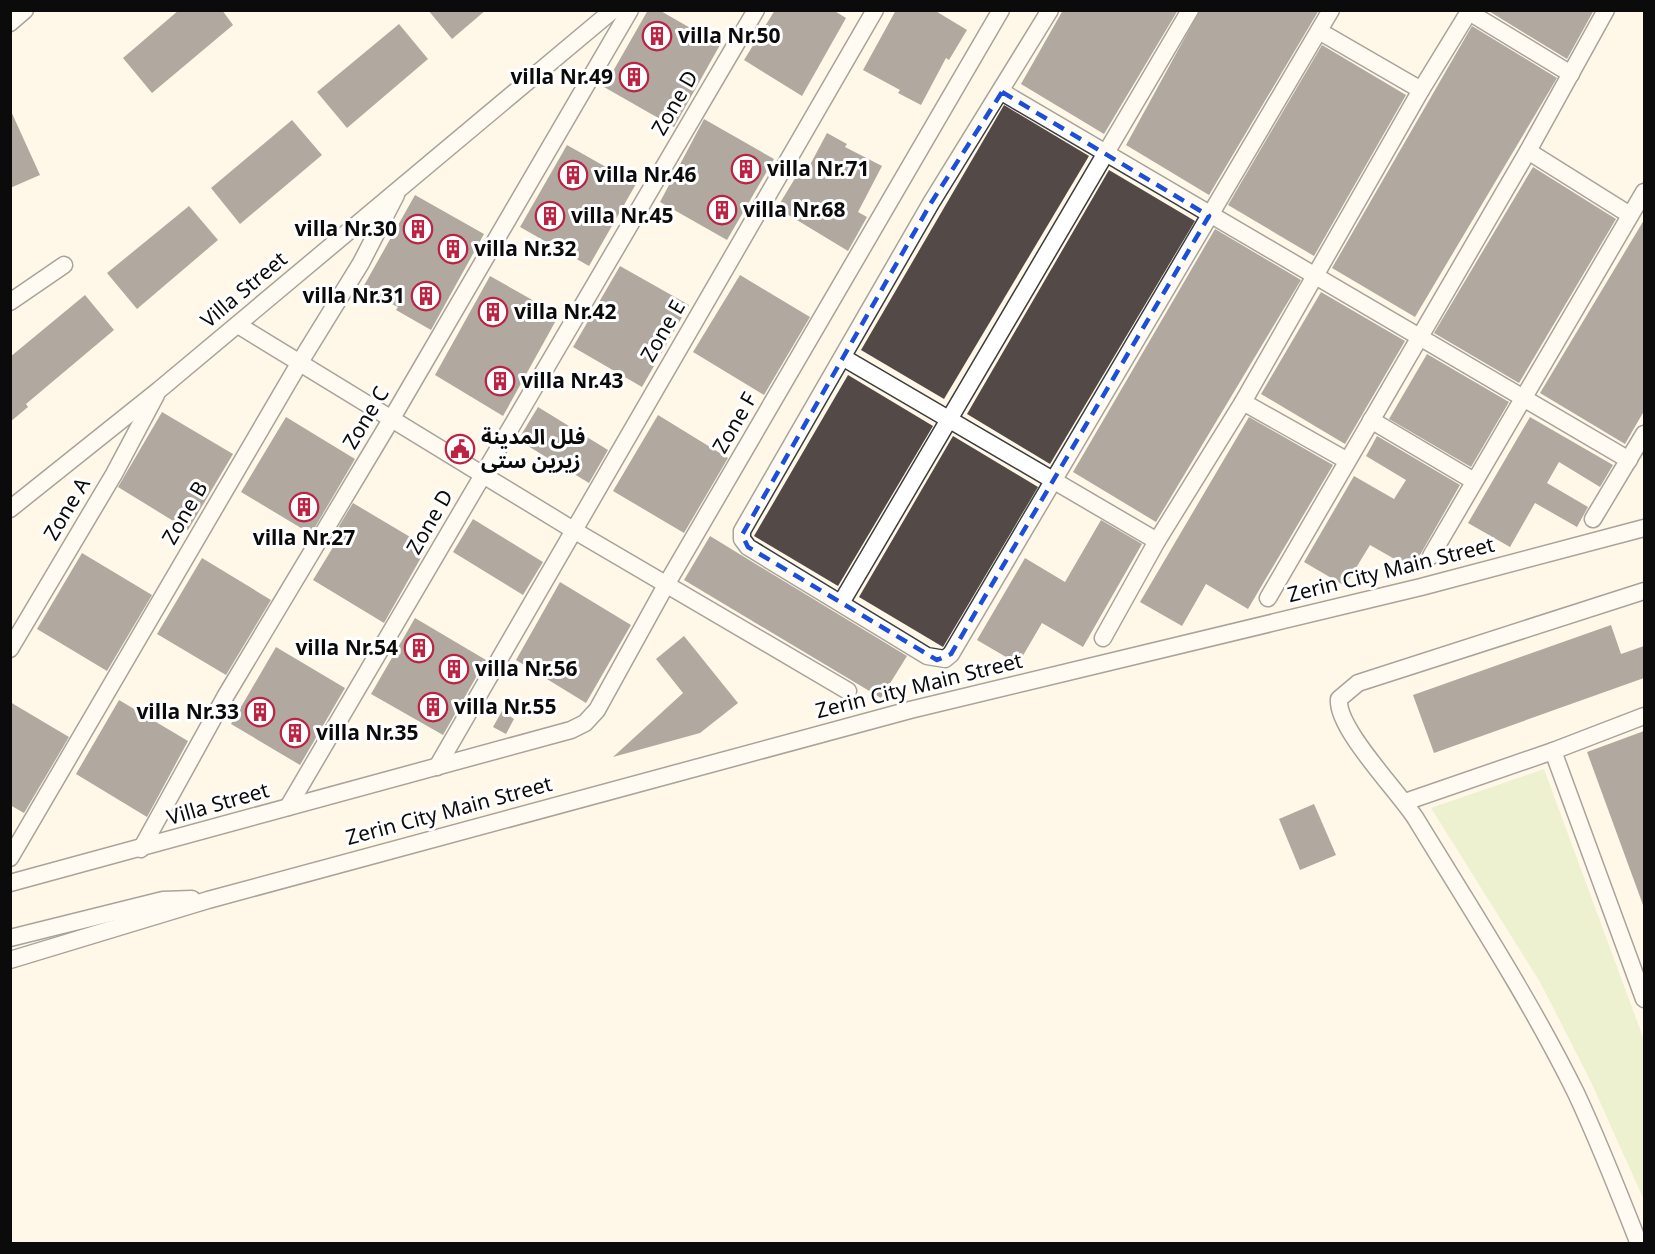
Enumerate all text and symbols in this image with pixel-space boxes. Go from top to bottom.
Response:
place label: villa Nr.50 [678,14,781,58]
building icon: villa Nr.50 [641,20,673,52]
place label: villa Nr.49 [510,55,613,99]
building icon: villa Nr.49 [618,61,650,93]
street label: Zone D [638,62,712,144]
place label: villa Nr.71 [767,147,870,191]
place label: villa Nr.46 [594,153,697,197]
building icon: villa Nr.71 [730,153,762,185]
building icon: villa Nr.46 [557,159,589,191]
place label: villa Nr.68 [743,188,846,232]
place label: villa Nr.45 [571,194,674,238]
building icon: villa Nr.68 [706,194,738,226]
building icon: villa Nr.45 [534,200,566,232]
place label: villa Nr.30 [294,207,397,251]
building icon: villa Nr.30 [402,213,434,245]
place label: villa Nr.32 [474,227,577,271]
building icon: villa Nr.32 [437,233,469,265]
street label: Villa Street [190,239,299,341]
place label: villa Nr.31 [302,274,405,318]
building icon: villa Nr.31 [410,280,442,312]
place label: villa Nr.42 [514,290,617,334]
street label: Zone E [627,291,699,371]
building icon: villa Nr.42 [477,296,509,328]
place label: villa Nr.43 [521,359,624,403]
building icon: villa Nr.43 [484,365,516,397]
street label: Zone C [330,377,402,459]
street label: Zone F [699,383,771,463]
place label: فلل المدينة زیرین ستی [481,415,585,483]
public building icon: فلل المدينة زیرین ستی [444,433,476,465]
street label: Zone A [31,468,104,550]
street label: Zone B [149,472,221,554]
street label: Zone D [393,481,467,563]
building icon: villa Nr.27 [288,491,320,523]
place label: villa Nr.27 [253,516,355,560]
street label: Zerin City Main Street [1283,523,1500,617]
place label: villa Nr.54 [295,626,398,670]
building icon: villa Nr.54 [403,632,435,664]
street label: Zerin City Main Street [811,639,1028,733]
place label: villa Nr.56 [475,647,578,691]
building icon: villa Nr.56 [438,653,470,685]
place label: villa Nr.55 [454,685,557,729]
place label: villa Nr.33 [136,690,239,734]
building icon: villa Nr.55 [417,691,449,723]
building icon: villa Nr.33 [244,696,276,728]
place label: villa Nr.35 [316,711,419,755]
building icon: villa Nr.35 [279,717,311,749]
street label: Zerin City Main Street [341,762,558,860]
street label: Villa Street [162,768,275,840]

